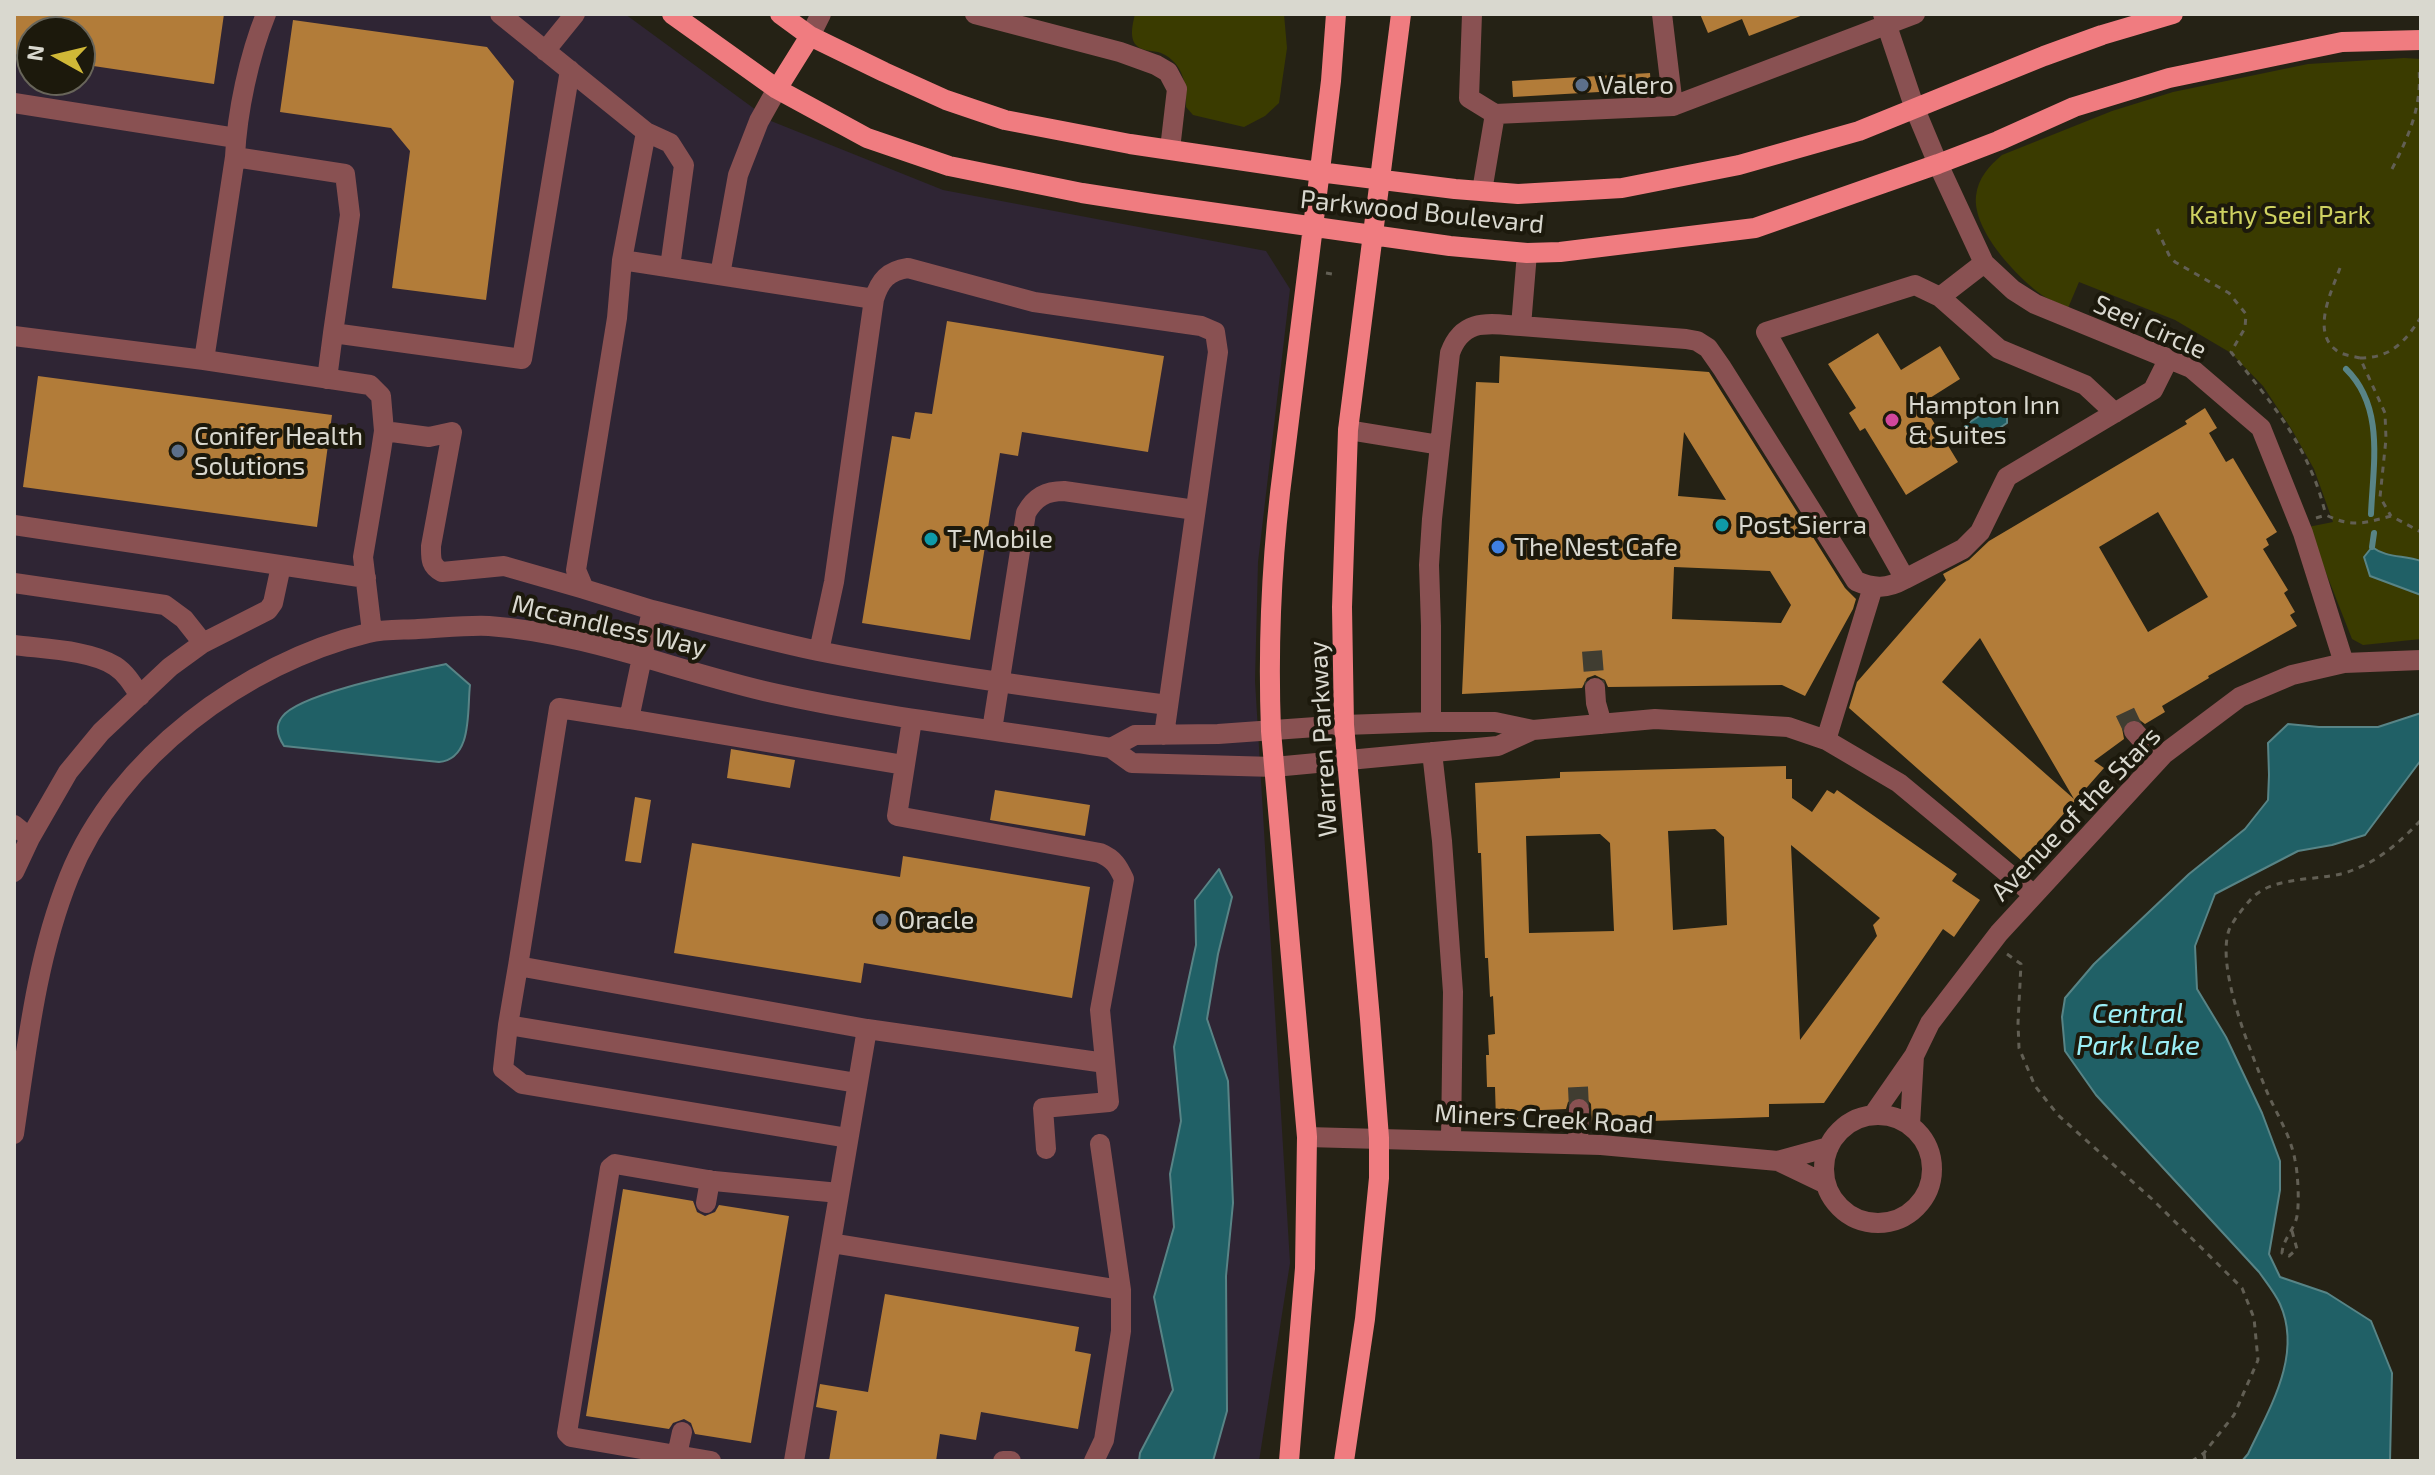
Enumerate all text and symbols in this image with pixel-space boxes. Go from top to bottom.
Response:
north arrow [16,16,96,96]
text: N [20,43,48,63]
place label: Valero [1598,69,1674,101]
marker: Valero [1573,76,1591,94]
street label: Parkwood Boulevard [1299,184,1545,240]
park label: Kathy Seei Park [2189,199,2371,231]
street label: Seei Circle [2089,288,2211,366]
place label: Hampton Inn & Suites [1908,389,2060,450]
marker: Hampton Inn & Suites [1883,411,1901,429]
place label: Conifer Health Solutions [194,420,363,482]
marker: Conifer Health Solutions [169,442,187,460]
place label: Post Sierra [1738,509,1867,541]
marker: Post Sierra [1713,516,1731,534]
place label: T-Mobile [947,523,1053,555]
marker: T-Mobile [922,530,940,548]
place label: The Nest Cafe [1514,531,1678,563]
marker: The Nest Cafe [1489,538,1507,556]
street label: Mccandless Way [509,588,709,664]
street label: Warren Parkway [1302,640,1344,838]
street label: Avenue of the Stars [1985,720,2167,908]
place label: Oracle [898,904,974,936]
marker: Oracle [873,911,891,929]
water label: Central Park Lake [2076,997,2200,1063]
street label: Miners Creek Road [1434,1098,1654,1140]

